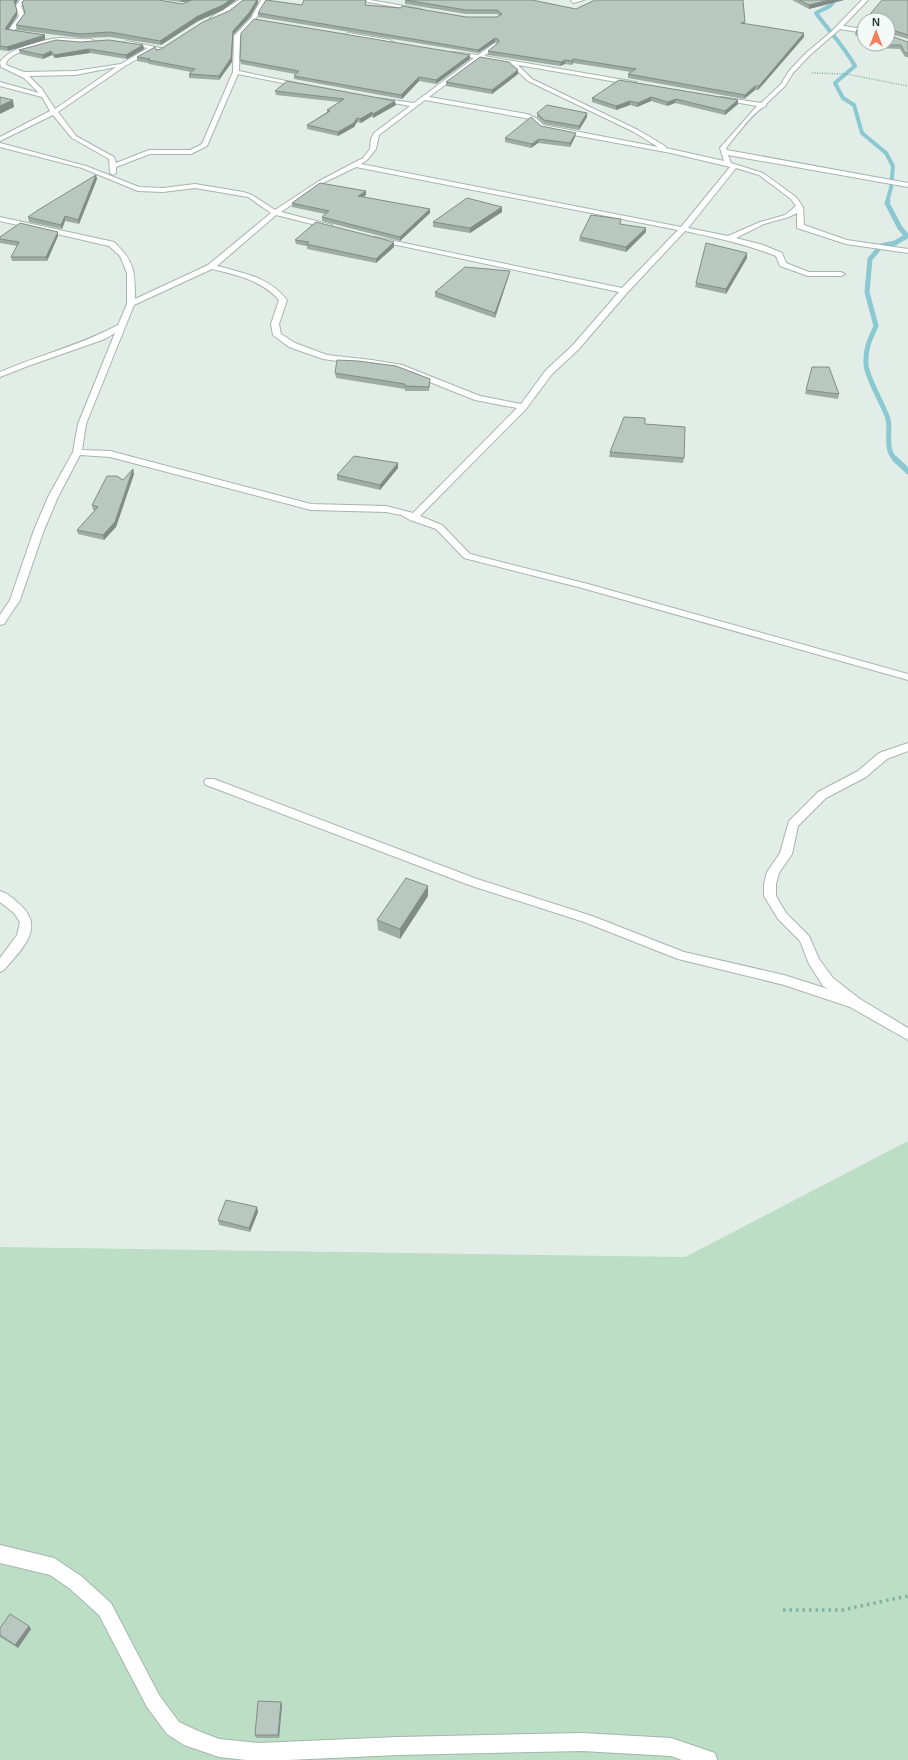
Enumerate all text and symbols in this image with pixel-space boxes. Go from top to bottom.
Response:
north arrow [856,12,896,52]
text: N [872,16,880,28]

